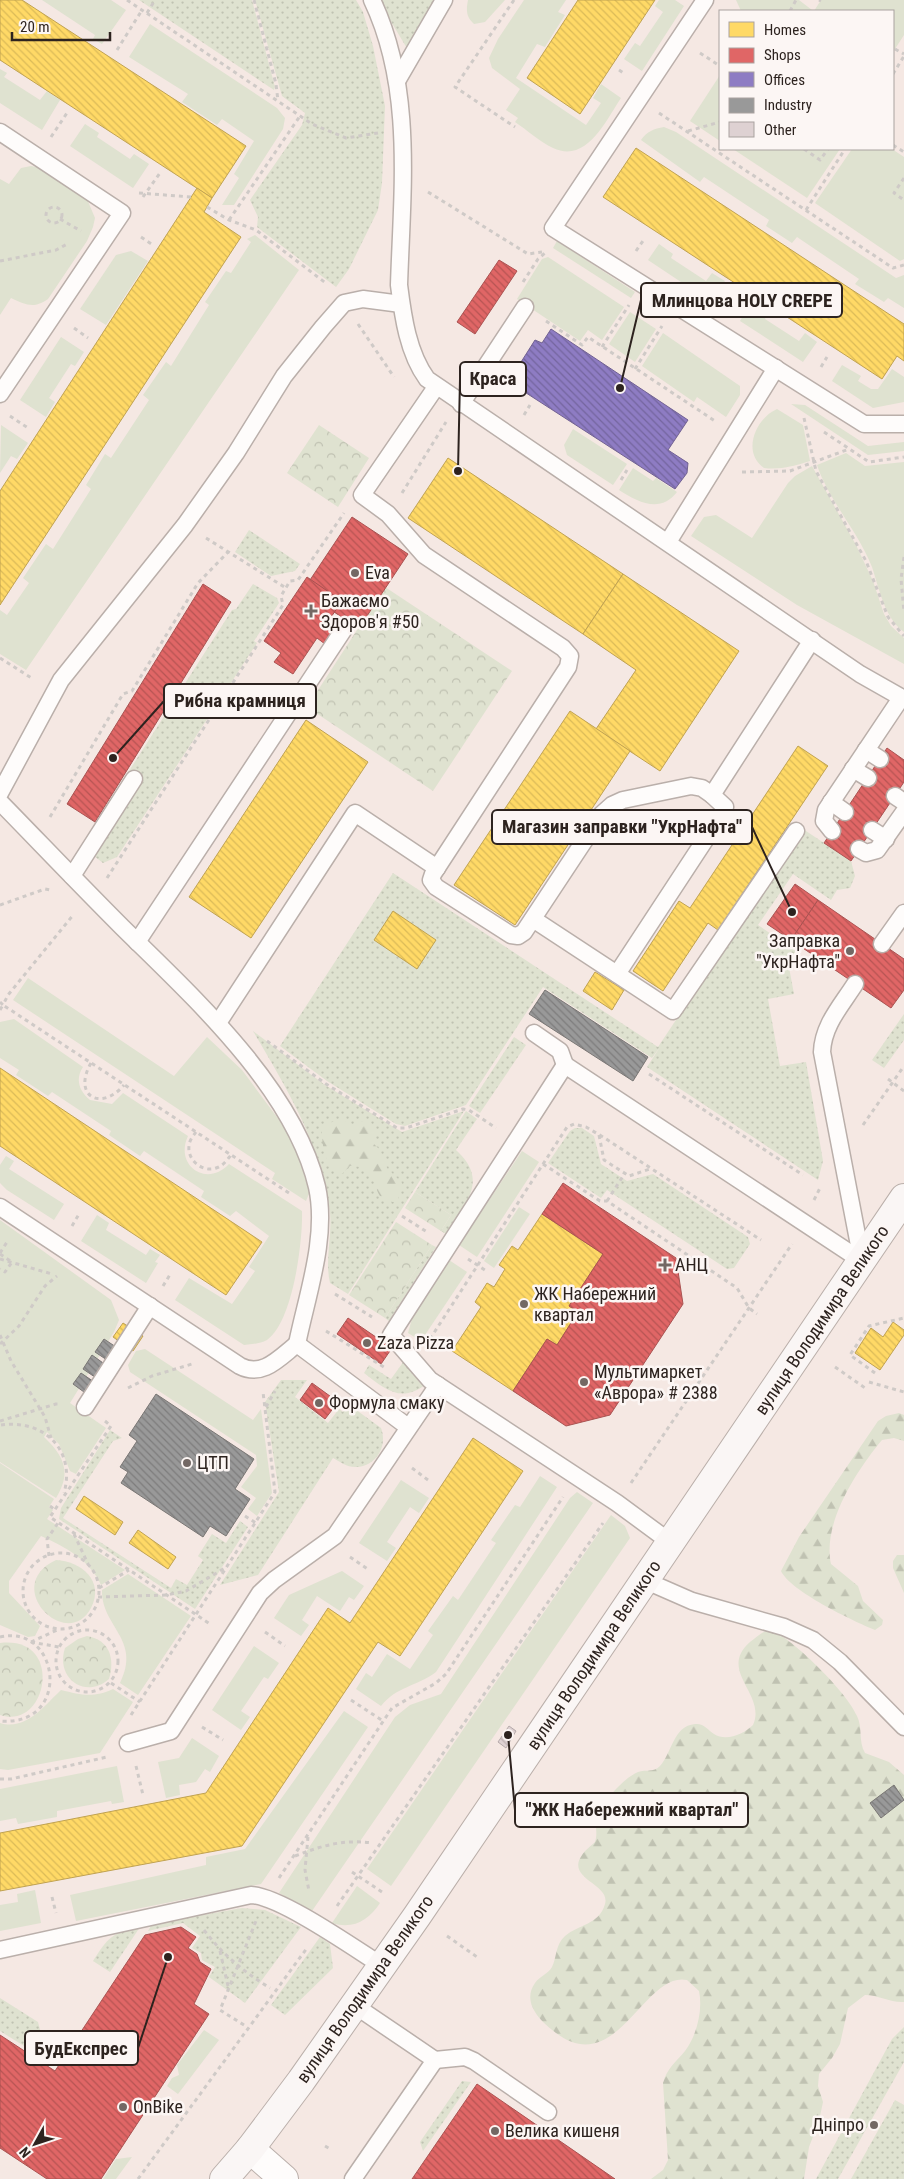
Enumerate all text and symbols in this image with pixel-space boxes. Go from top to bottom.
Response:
scale bar [12,10,110,42]
legend [719,10,894,150]
text: 20 m [20,18,50,36]
text: Homes [764,21,806,39]
text: Shops [764,46,801,64]
text: Offices [764,71,805,89]
text: Industry [764,96,812,114]
text: Other [764,121,797,139]
callout: Млинцова HOLY CREPE [641,283,842,317]
text: Млинцова HOLY CREPE [652,289,832,312]
callout: Краса [460,362,526,396]
text: Краса [470,367,516,390]
place label: Eva [365,562,390,583]
marker: Eva [349,567,361,579]
place label: Бажаємо Здоров'я #50 [321,590,419,632]
marker: Бажаємо Здоров'я #50 [305,605,317,617]
callout: Рибна крамниця [164,684,316,718]
text: Рибна крамниця [174,689,306,712]
callout: Магазин заправки "УкрНафта" [492,810,752,844]
text: Магазин заправки "УкрНафта" [502,815,742,838]
place label: Заправка "УкрНафта" [756,930,840,972]
marker: Заправка "УкрНафта" [844,945,856,957]
street label: вулиця Володимира Великого [750,1221,893,1418]
place label: АНЦ [675,1254,708,1275]
marker: АНЦ [659,1259,671,1271]
place label: ЖК Набережний квартал [534,1283,656,1325]
marker: ЖК Набережний квартал [518,1298,530,1310]
place label: Zaza Pizza [377,1332,454,1353]
marker: Zaza Pizza [361,1337,373,1349]
place label: Мультимаркет «Аврора» # 2388 [594,1361,718,1403]
marker: Мультимаркет «Аврора» # 2388 [578,1376,590,1388]
place label: Формула смаку [329,1392,445,1413]
marker: Формула смаку [313,1397,325,1409]
place label: ЦТП [197,1452,229,1473]
marker: ЦТП [181,1457,193,1469]
street label: вулиця Володимира Великого [522,1556,665,1753]
callout: "ЖК Набережний квартал" [515,1793,748,1827]
text: "ЖК Набережний квартал" [526,1798,738,1821]
street label: вулиця Володимира Великого [292,1891,437,2086]
callout: БудЕкспрес [25,2031,138,2065]
text: БудЕкспрес [34,2037,128,2060]
place label: OnBike [133,2096,183,2117]
marker: OnBike [117,2101,129,2113]
place label: Дніпро [812,2114,864,2135]
north arrow [10,2119,60,2169]
marker: Дніпро [868,2119,880,2131]
place label: Велика кишеня [505,2120,620,2141]
marker: Велика кишеня [489,2125,501,2137]
text: N [16,2144,34,2161]

